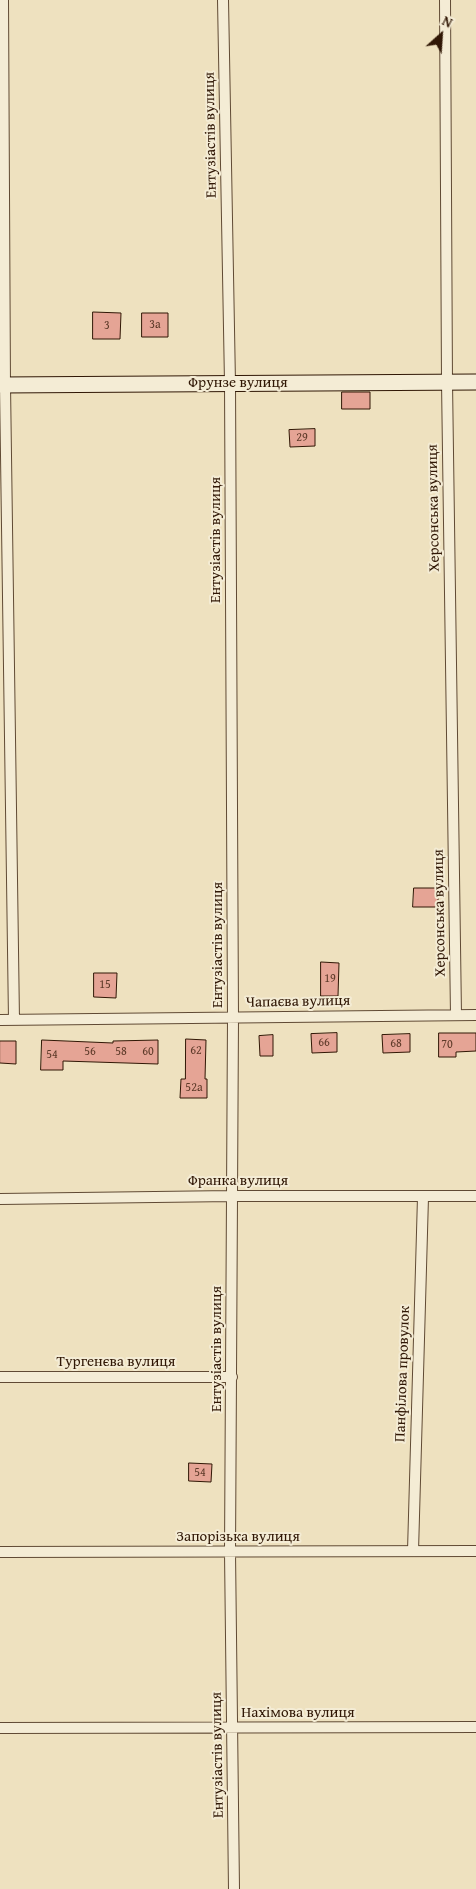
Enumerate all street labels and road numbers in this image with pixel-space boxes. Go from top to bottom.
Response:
street label: Ентузіастів вулиця [201,72,221,198]
street label: Фрунзе вулиця [188,374,288,392]
street label: Херсонська вулиця [424,444,444,572]
street label: Ентузіастів вулиця [207,477,225,603]
street label: Херсонська вулиця [430,849,450,977]
street label: Ентузіастів вулиця [209,882,227,1008]
street label: Чапаєва вулиця [246,992,350,1012]
street label: Франка вулиця [188,1172,288,1190]
street label: Ентузіастів вулиця [208,1286,226,1412]
street label: Панфілова провулок [392,1306,414,1442]
street label: Тургенєва вулиця [57,1353,175,1371]
street label: Запорізька вулиця [176,1528,300,1546]
street label: Ентузіастів вулиця [208,1692,228,1818]
street label: Нахімова вулиця [241,1704,355,1722]

